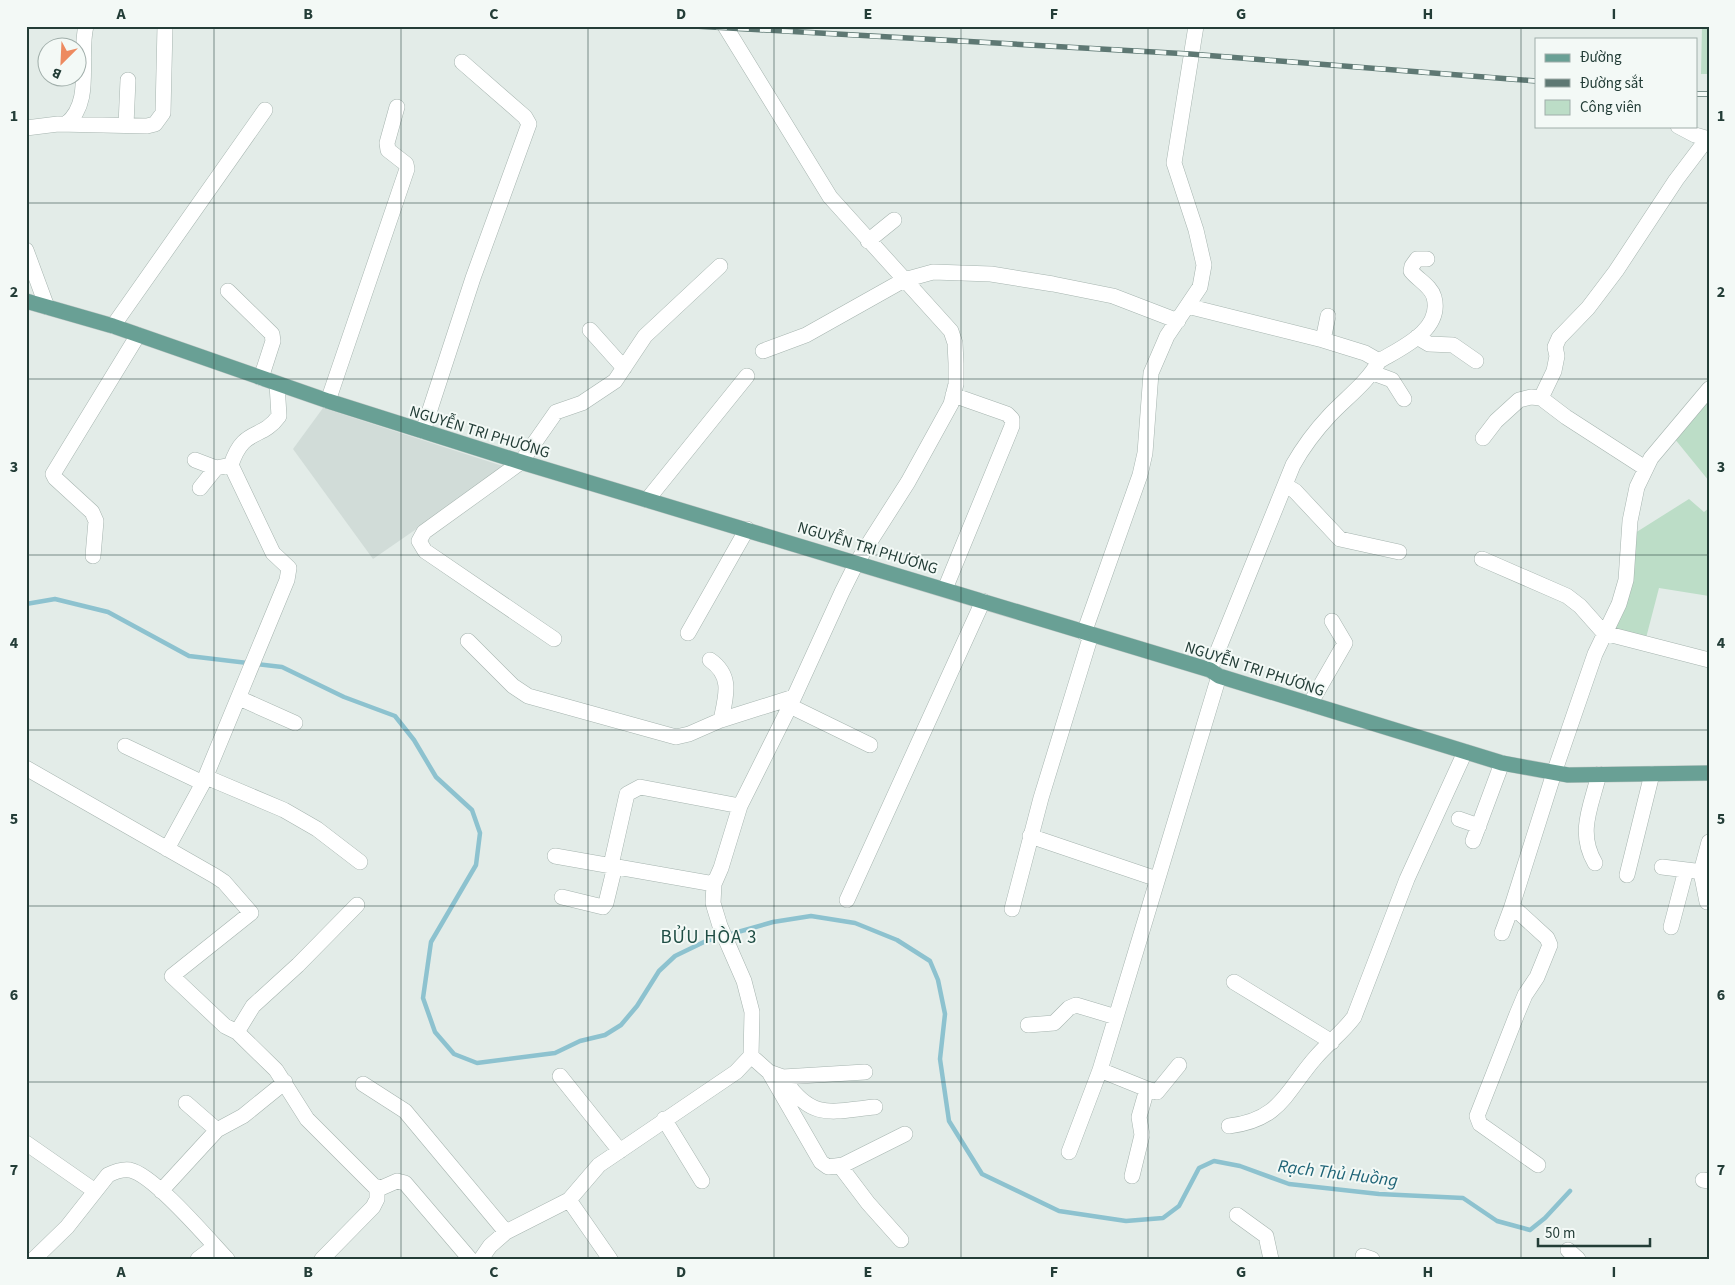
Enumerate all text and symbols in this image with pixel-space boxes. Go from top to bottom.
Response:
text: A [115,3,126,25]
text: B [303,3,313,25]
text: C [489,3,499,25]
text: D [676,3,686,25]
text: E [864,3,872,25]
text: F [1050,3,1058,25]
text: G [1236,3,1246,25]
text: H [1423,3,1433,25]
text: I [1612,3,1616,25]
north arrow [38,38,88,88]
legend [1535,38,1698,128]
text: Đường [1580,47,1622,68]
text: B [49,62,65,84]
text: Đường sắt [1580,73,1643,94]
text: Công viên [1580,97,1642,118]
text: 1 [10,105,18,127]
text: 1 [1717,105,1725,127]
text: 2 [10,281,18,303]
text: 2 [1717,281,1725,303]
street label: NGUYỄN TRI PHƯƠNG [407,400,553,464]
text: 3 [10,456,18,478]
text: 3 [1717,456,1725,478]
street label: NGUYỄN TRI PHƯƠNG [795,516,941,580]
text: 4 [10,632,19,654]
text: 4 [1717,632,1726,654]
street label: NGUYỄN TRI PHƯƠNG [1182,636,1327,702]
text: 5 [10,808,18,830]
text: 5 [1717,808,1725,830]
district label: BỬU HÒA 3 [660,924,758,951]
text: 6 [10,984,18,1006]
text: 6 [1717,984,1725,1006]
water label: Rạch Thủ Huồng [1276,1154,1399,1193]
text: 7 [10,1159,18,1181]
text: 7 [1717,1159,1725,1181]
scale bar [1538,1215,1650,1247]
text: 50 m [1545,1223,1575,1244]
text: A [115,1261,126,1283]
text: B [303,1261,313,1283]
text: C [489,1261,499,1283]
text: D [676,1261,686,1283]
text: E [864,1261,872,1283]
text: F [1050,1261,1058,1283]
text: G [1236,1261,1246,1283]
text: H [1423,1261,1433,1283]
text: I [1612,1261,1616,1283]

